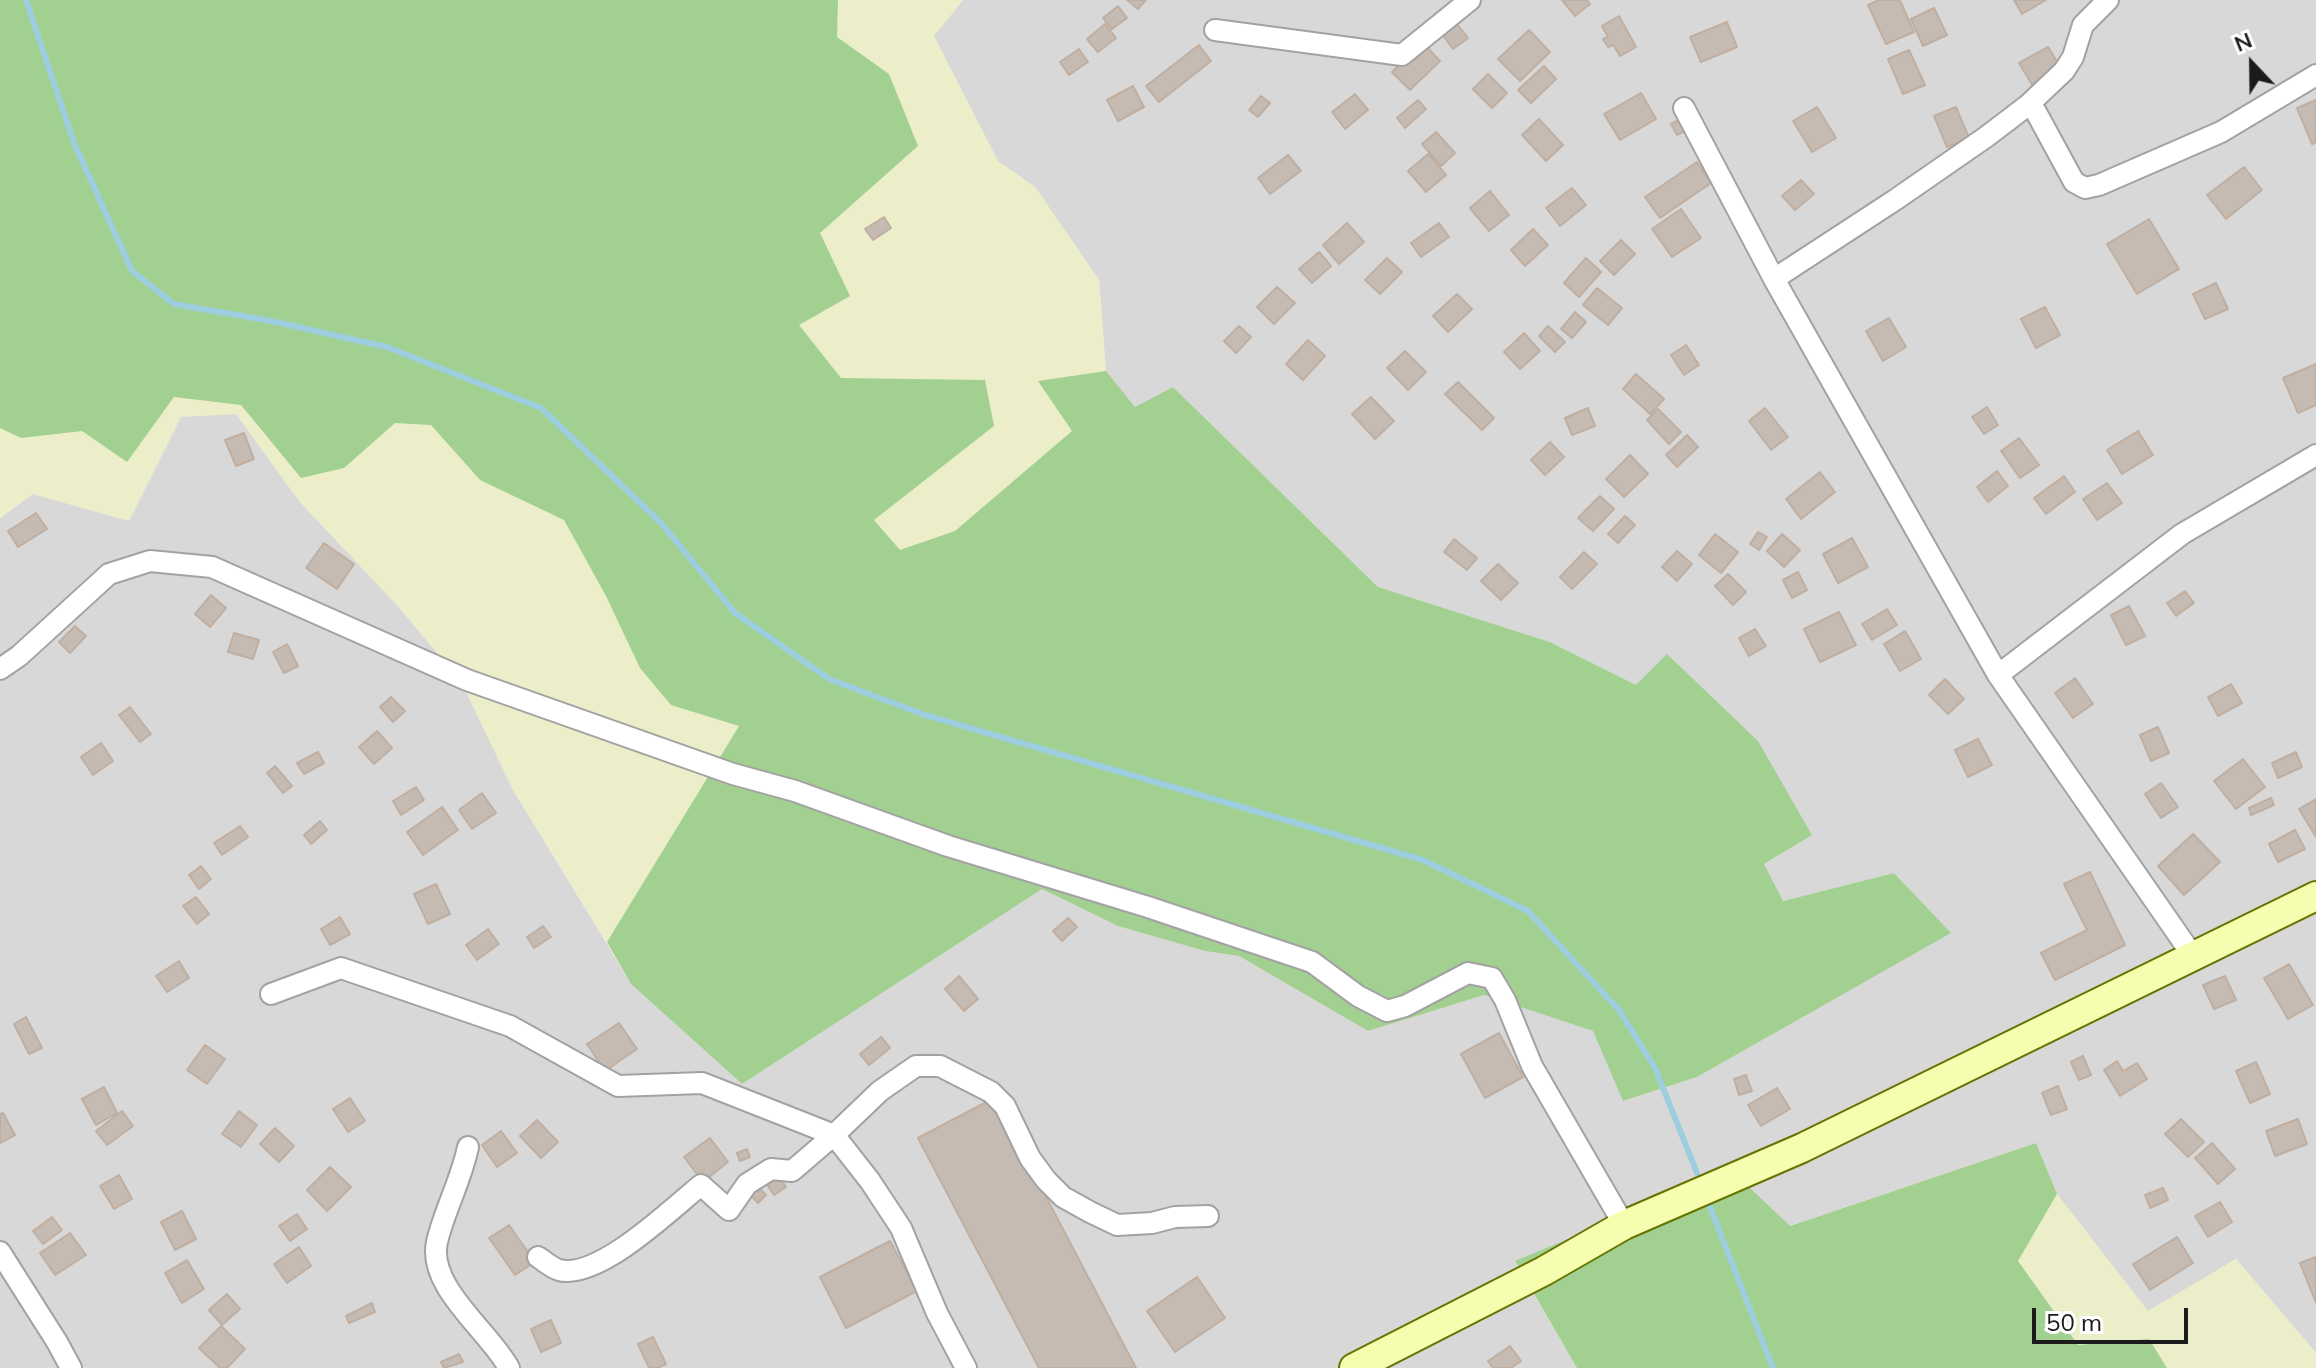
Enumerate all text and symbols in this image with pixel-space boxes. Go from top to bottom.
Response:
north arrow [2212,24,2292,104]
text: N [2230,26,2256,58]
scale bar [2036,1292,2192,1342]
text: 50 m [2046,1307,2102,1337]

